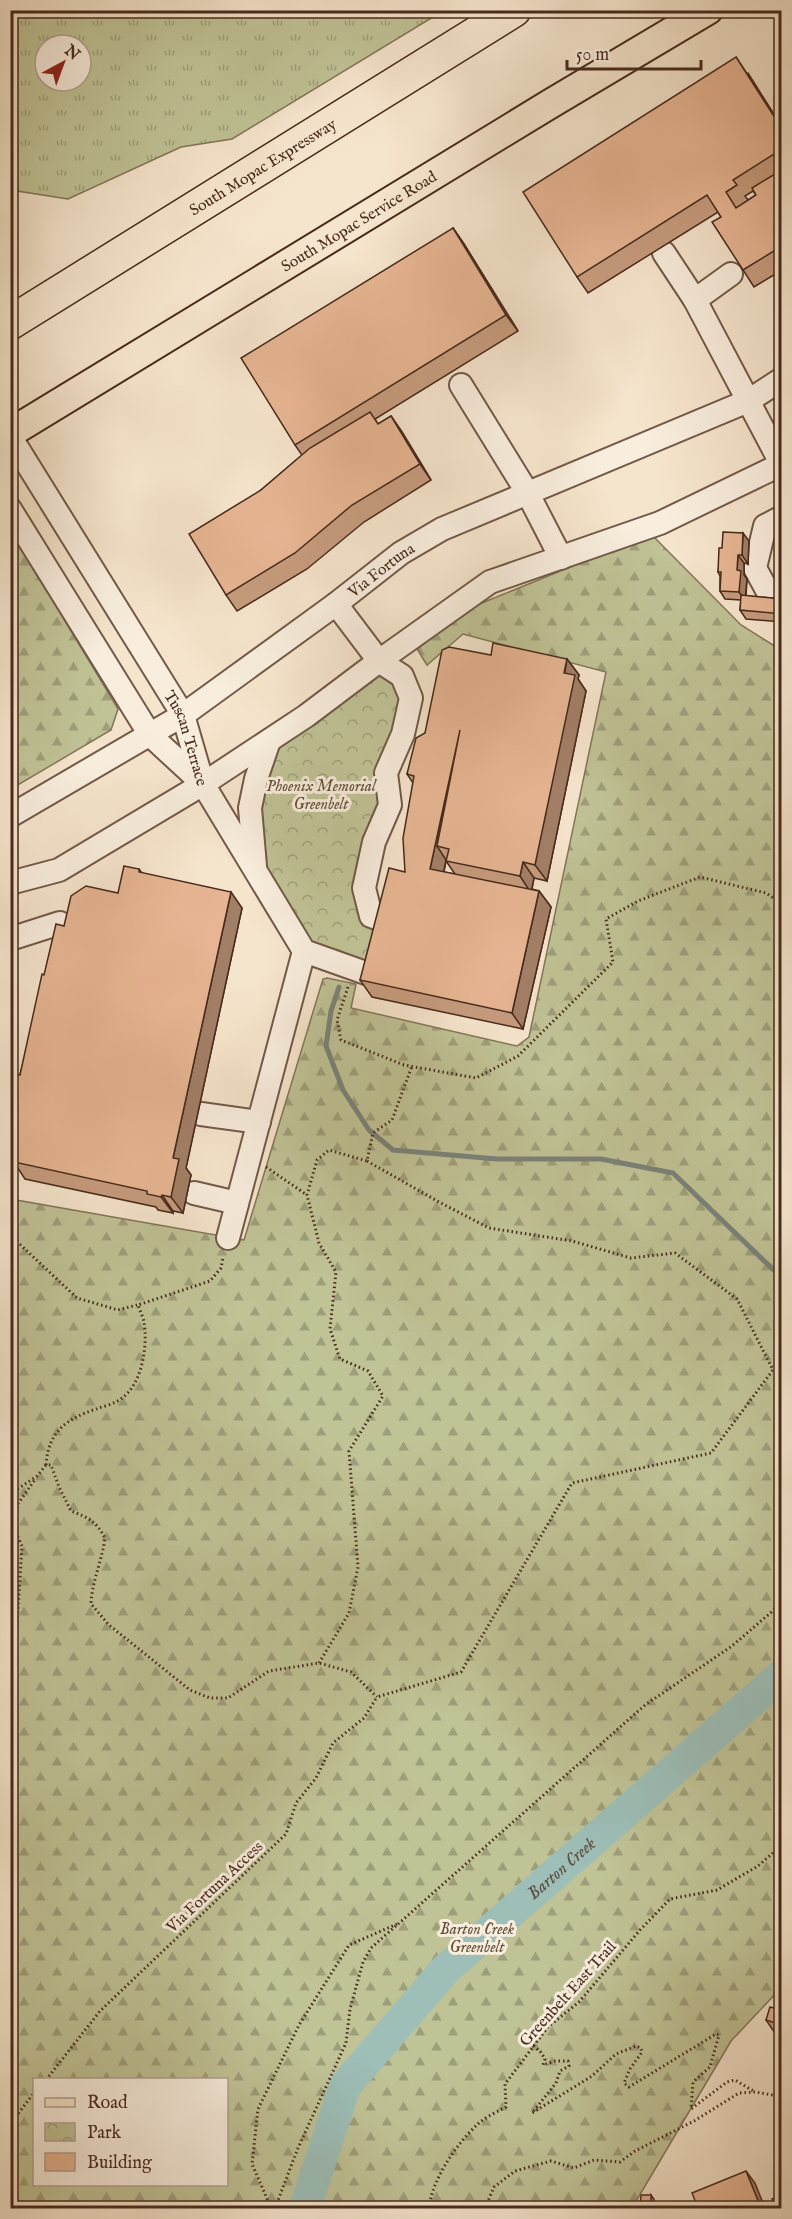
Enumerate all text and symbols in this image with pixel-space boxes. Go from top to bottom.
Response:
north arrow [33,33,93,93]
scale bar [567,33,700,71]
text: N [59,40,83,65]
text: 50 m [576,44,609,67]
street label: South Mopac Expressway [186,115,341,221]
street label: South Mopac Service Road [278,167,441,277]
street label: Via Fortuna [344,539,419,603]
street label: Tuscan Terrace [158,687,211,788]
park label: Phoenix Memorial Greenbelt [266,777,377,815]
water label: Barton Creek [523,1833,601,1906]
street label: Via Fortuna Access [162,1837,268,1938]
park label: Barton Creek Greenbelt [440,1920,515,1958]
street label: Greenbelt East Trail [516,1937,622,2051]
legend [33,2078,228,2186]
text: Road [87,2092,128,2115]
text: Park [87,2122,122,2145]
text: Building [87,2152,152,2175]

